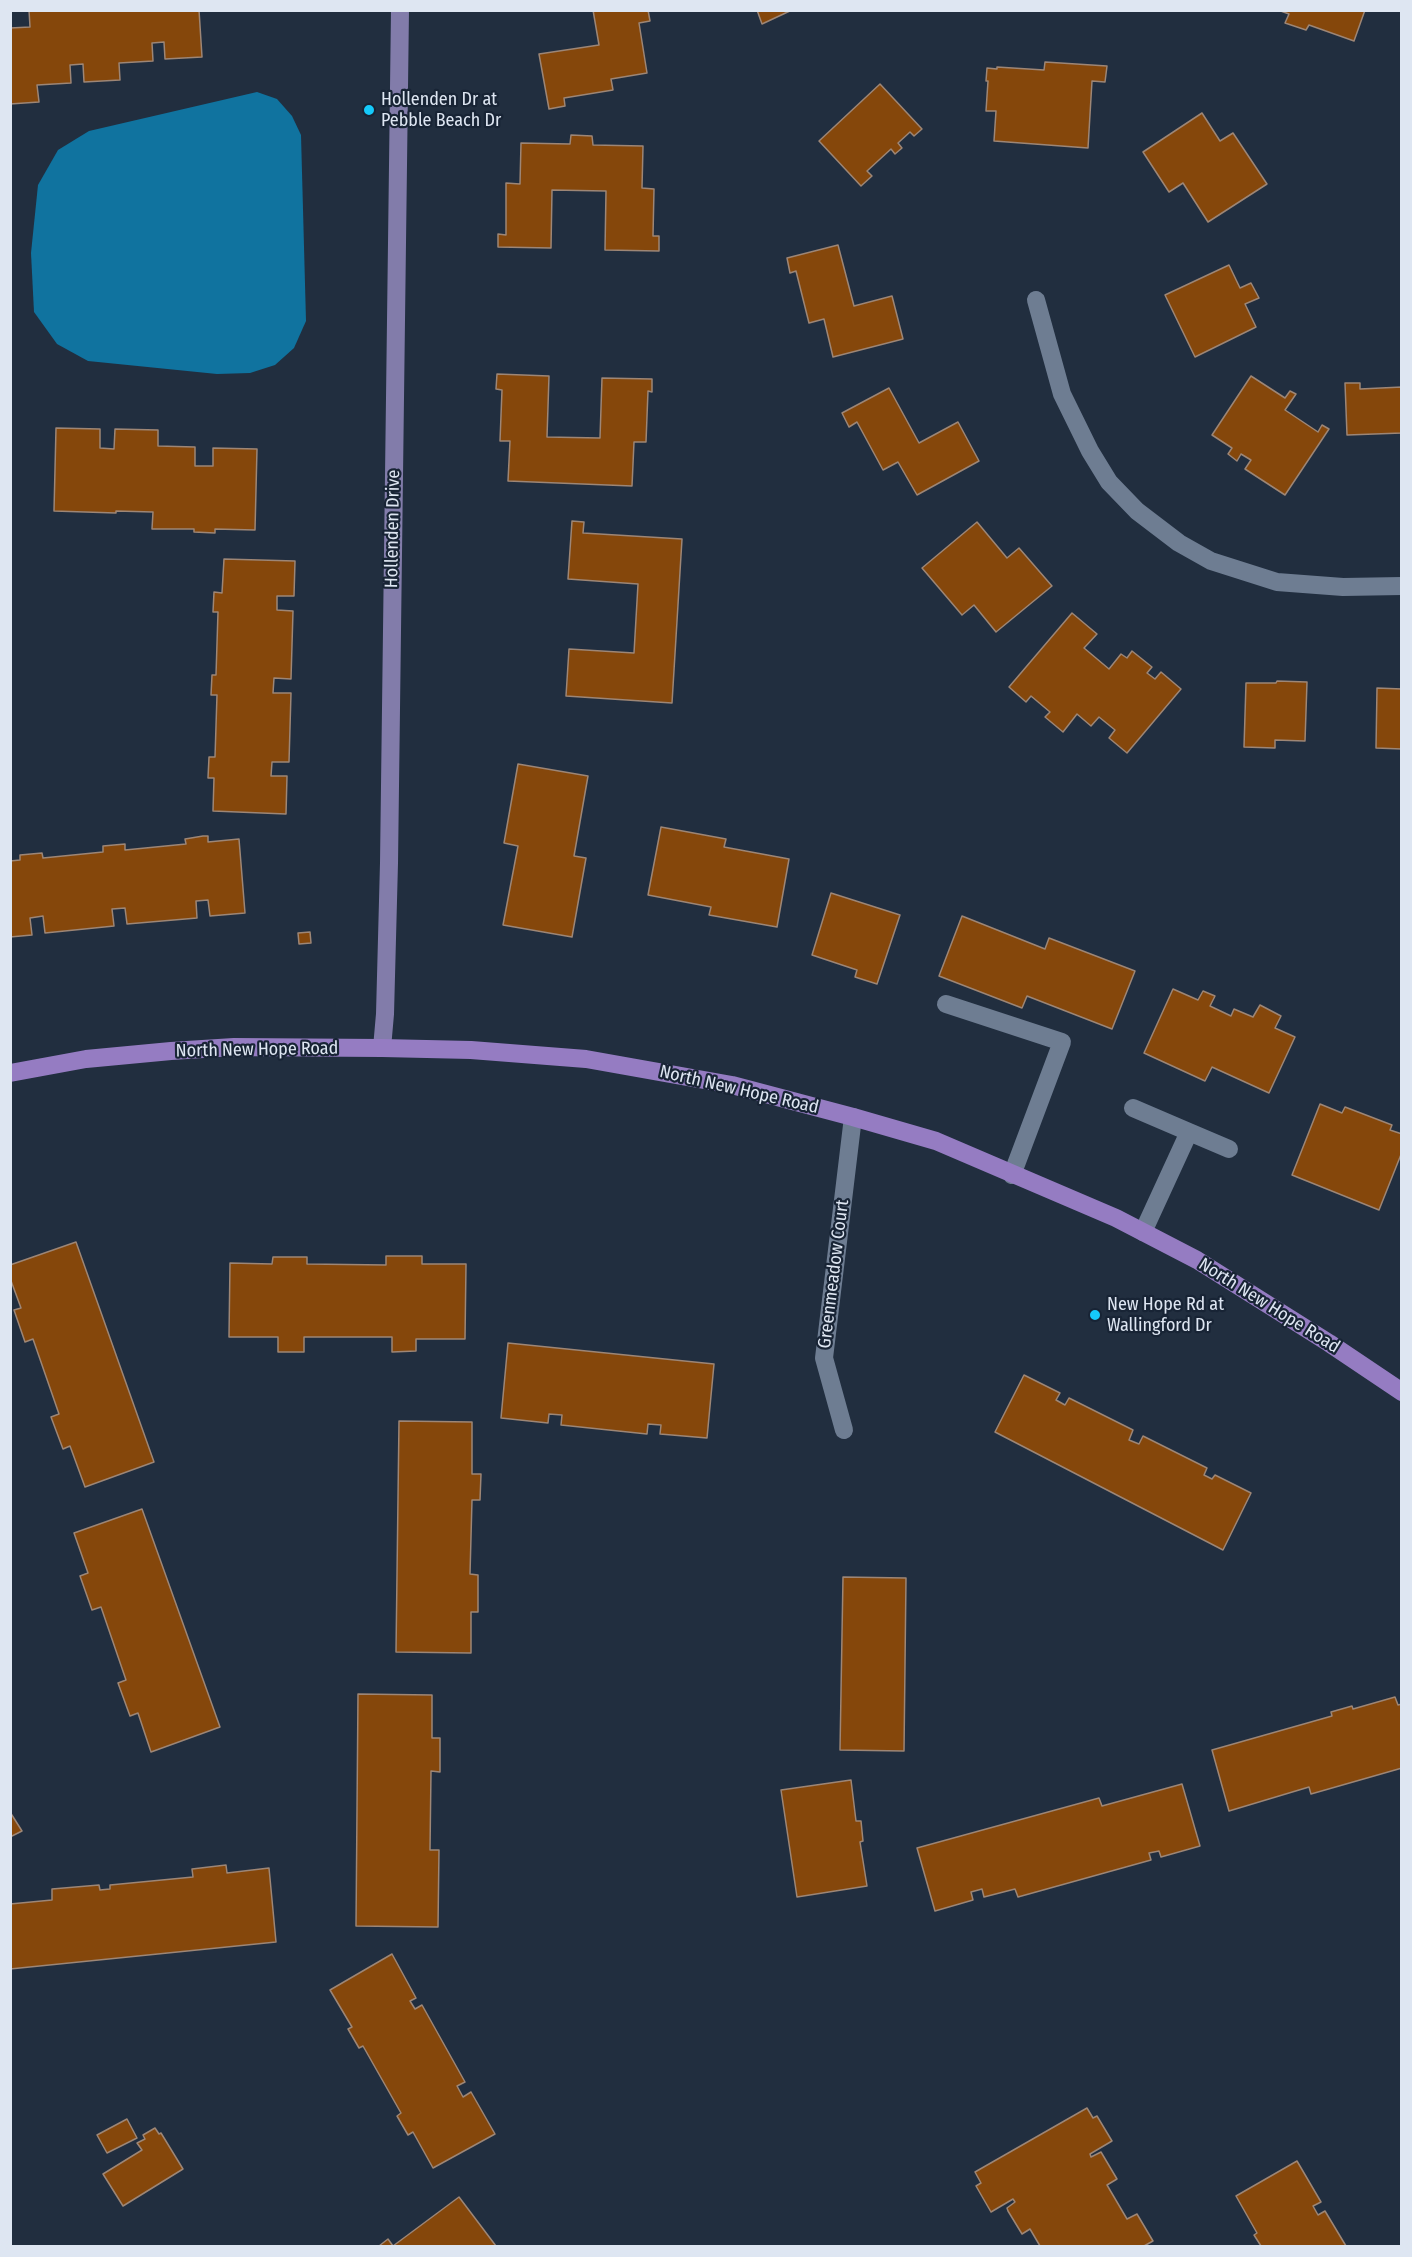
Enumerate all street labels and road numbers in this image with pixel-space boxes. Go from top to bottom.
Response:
street label: Hollenden Drive [381,470,405,588]
street label: North New Hope Road [176,1038,338,1062]
street label: North New Hope Road [657,1061,821,1119]
street label: Greenmeadow Court [814,1198,854,1350]
street label: North New Hope Road [1194,1254,1344,1358]

